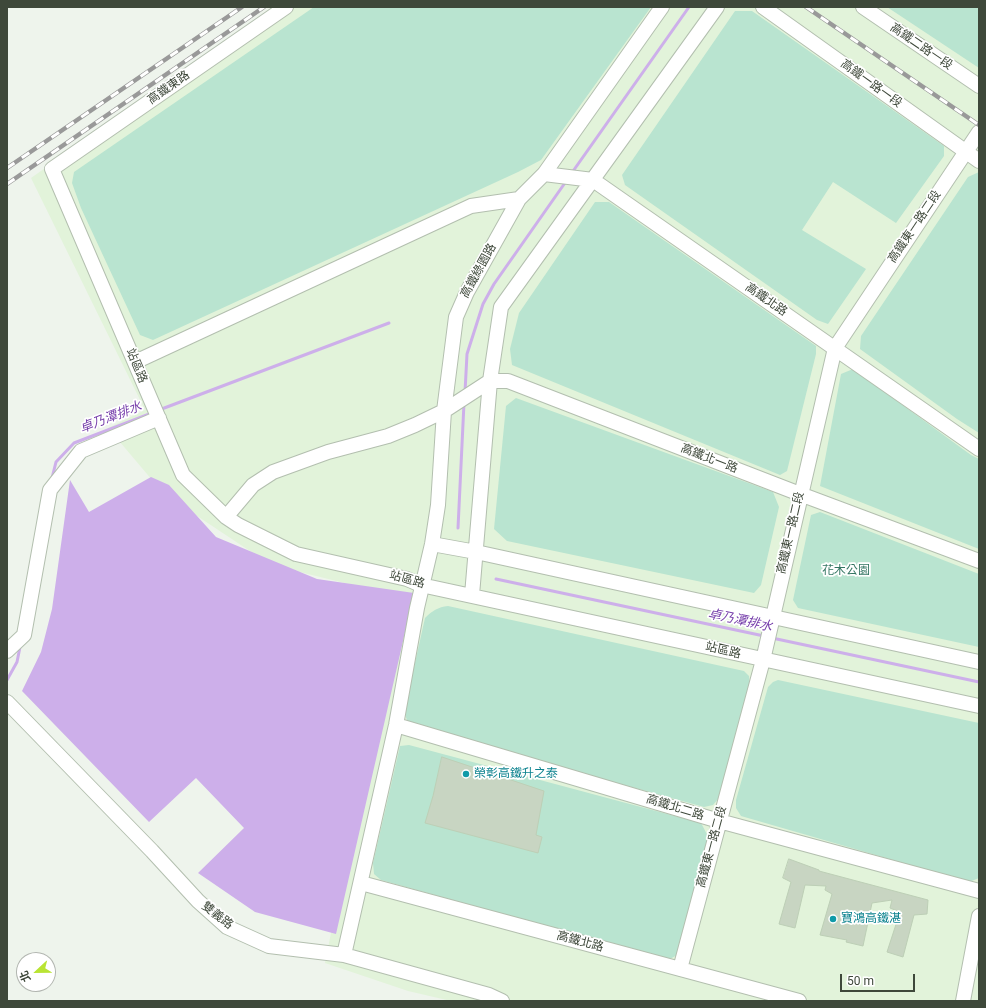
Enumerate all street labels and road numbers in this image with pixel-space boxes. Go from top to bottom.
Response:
street label: 高鐵二路一段 [887,21,955,73]
street label: 高鐵一路一段 [838,57,904,111]
street label: 高鐵東路 [145,68,193,108]
street label: 高鐵東一路二段 [886,188,944,266]
street label: 高鐵綠園路 [458,241,500,301]
street label: 高鐵北路 [742,280,790,320]
street label: 站區路 [122,347,150,385]
street label: 高鐵北一路 [678,442,740,476]
street label: 高鐵東一路二段 [775,490,807,576]
street label: 站區路 [388,568,426,592]
street label: 站區路 [704,640,742,662]
street label: 高鐵北二路 [644,792,706,824]
street label: 高鐵東一路二段 [694,805,730,889]
street label: 雙義路 [198,899,236,933]
street label: 高鐵北路 [555,929,605,955]

